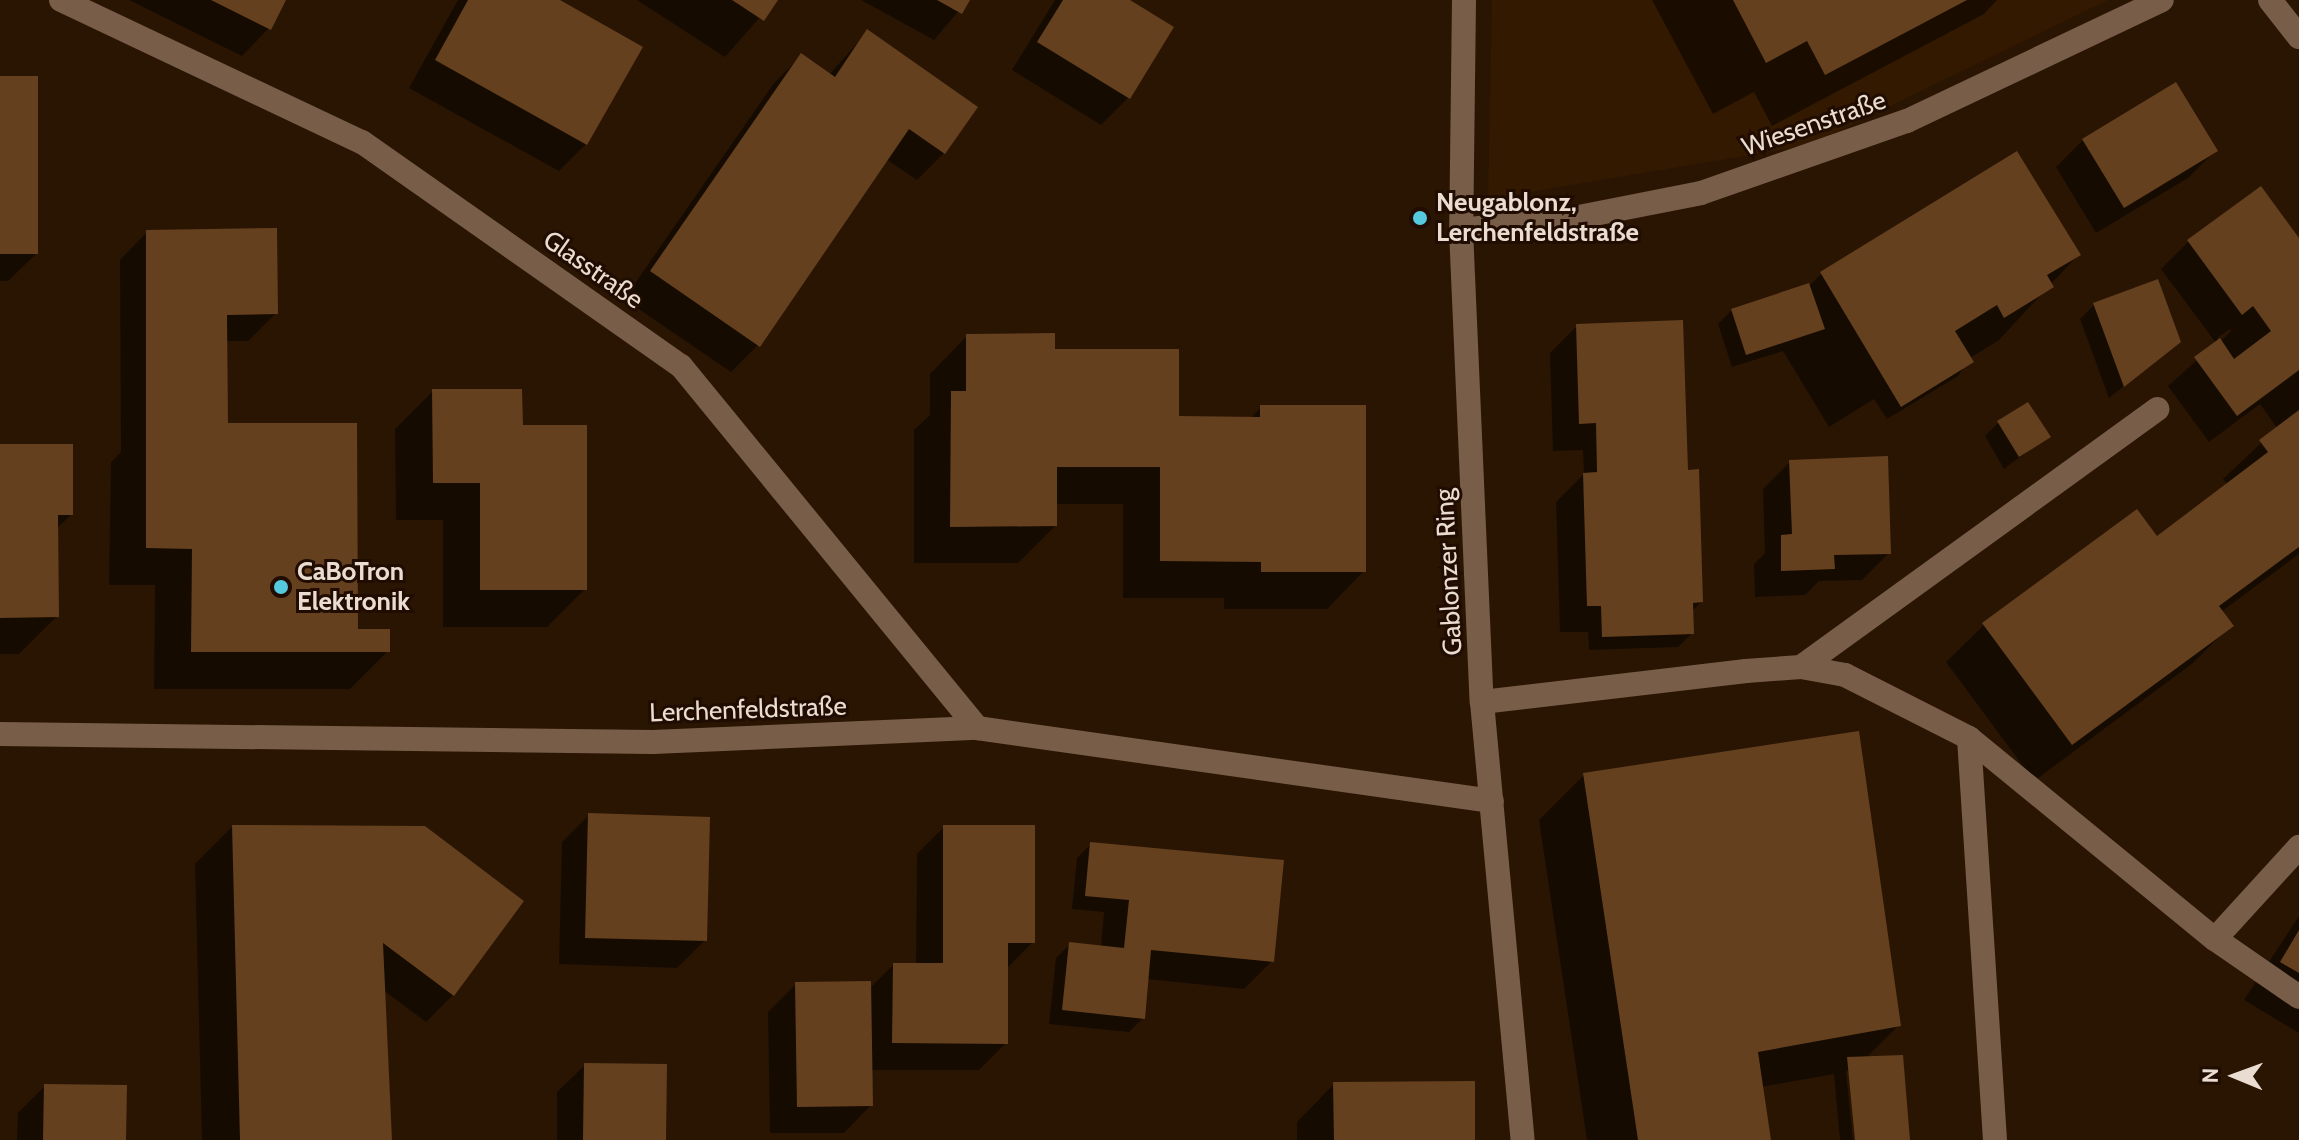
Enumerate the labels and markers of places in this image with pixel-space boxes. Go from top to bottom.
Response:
place label: Neugablonz, Lerchenfeldstraße [1436,187,1639,248]
marker: Neugablonz, Lerchenfeldstraße [1411,209,1429,227]
place label: CaBoTron Elektronik [297,556,410,618]
marker: CaBoTron Elektronik [272,578,290,596]

